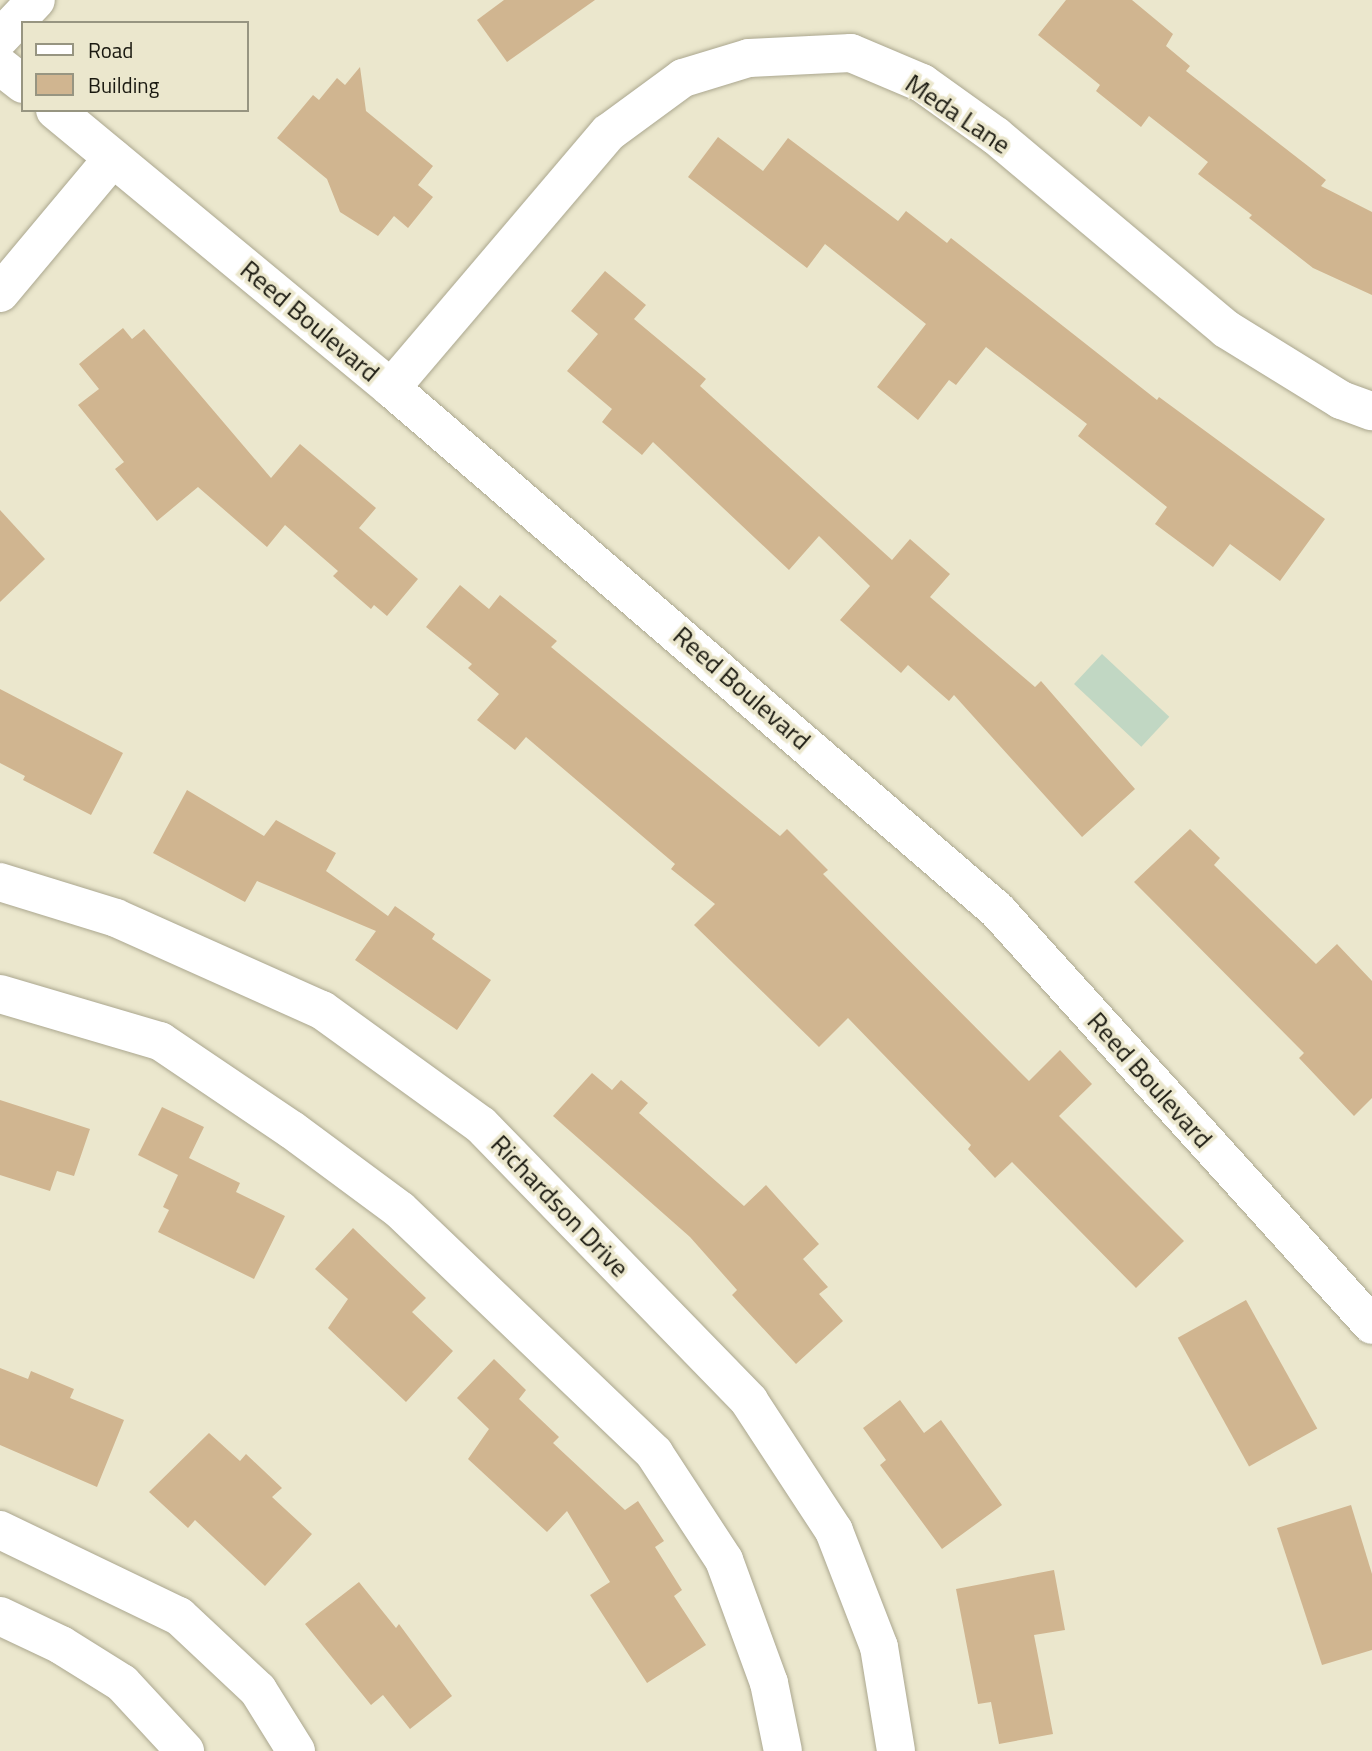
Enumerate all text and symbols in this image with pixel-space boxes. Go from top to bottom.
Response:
legend [21,21,248,112]
text: Road [88,34,133,66]
street label: Meda Lane [900,68,1016,160]
text: Building [88,69,159,101]
street label: Reed Boulevard [234,254,386,388]
street label: Reed Boulevard [667,620,817,756]
street label: Reed Boulevard [1081,1006,1219,1154]
street label: Richardson Drive [485,1129,635,1283]

